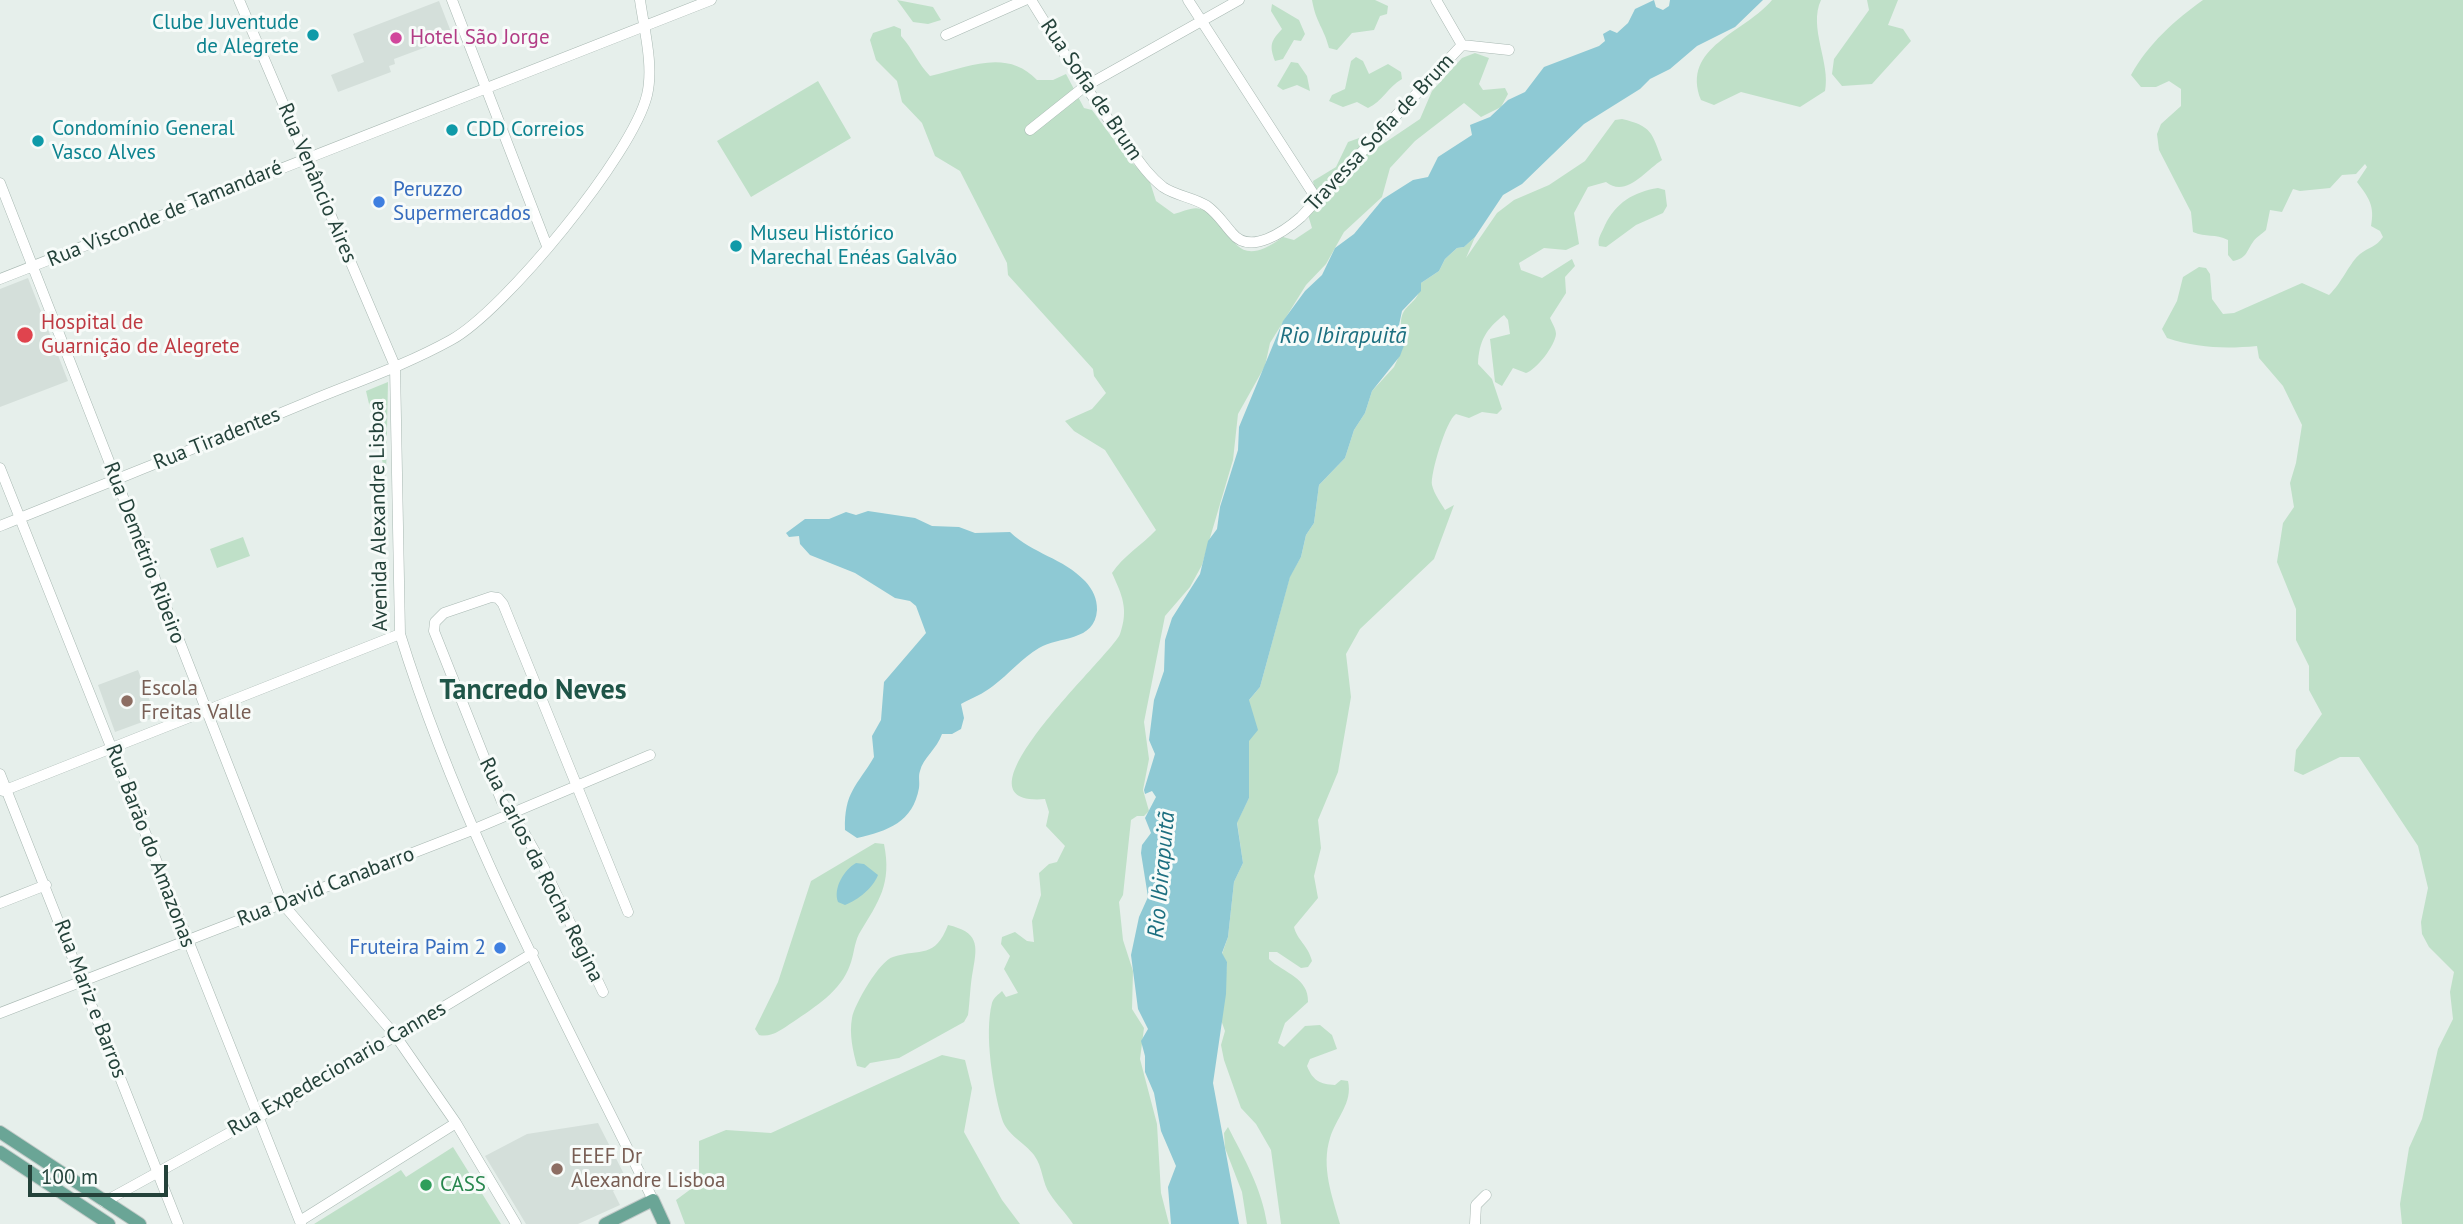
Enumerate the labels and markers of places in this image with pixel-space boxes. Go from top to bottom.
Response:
place label: Clube Juventude de Alegrete [152,10,299,60]
place label: Hotel São Jorge [410,25,550,51]
marker: Clube Juventude de Alegrete [305,27,321,43]
marker: Hotel São Jorge [388,30,404,46]
place label: Condomínio General Vasco Alves [52,116,235,166]
place label: CDD Correios [466,117,584,143]
marker: CDD Correios [444,122,460,138]
marker: Condomínio General Vasco Alves [30,133,46,149]
place label: Peruzzo Supermercados [393,177,531,227]
marker: Peruzzo Supermercados [371,194,387,210]
place label: Museu Histórico Marechal Enéas Galvão [750,221,957,271]
marker: Museu Histórico Marechal Enéas Galvão [728,238,744,254]
place label: Hospital de Guarnição de Alegrete [41,310,240,360]
marker: Hospital de Guarnição de Alegrete [15,325,35,345]
place label: Escola Freitas Valle [141,676,252,726]
marker: Escola Freitas Valle [119,693,135,709]
place label: Fruteira Paim 2 [349,935,486,961]
marker: Fruteira Paim 2 [492,940,508,956]
place label: EEEF Dr Alexandre Lisboa [571,1144,725,1194]
marker: EEEF Dr Alexandre Lisboa [549,1161,565,1177]
place label: CASS [440,1172,486,1198]
marker: CASS [418,1177,434,1193]

